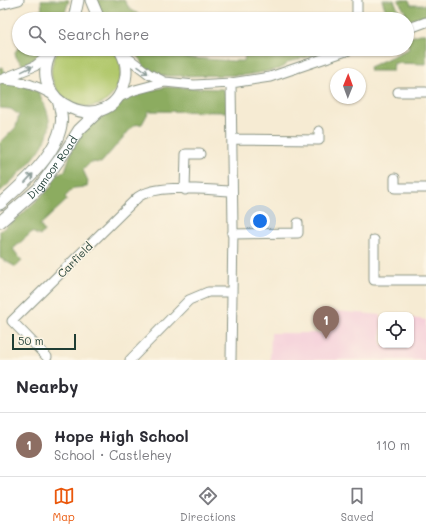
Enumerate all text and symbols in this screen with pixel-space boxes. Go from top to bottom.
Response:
search box [12,12,414,56]
icon: search [26,23,48,45]
text: Search here [58,24,149,44]
one-way arrow [20,65,32,72]
one-way arrow [137,66,148,74]
north arrow [330,68,366,104]
street label: Digmoor Road [24,133,80,202]
one-way arrow [24,173,33,183]
your location [250,211,270,231]
street label: Carfield [54,239,96,281]
pin: 1 [313,306,339,339]
map controls [378,312,414,348]
button: locate [378,312,414,348]
scale bar [12,332,76,351]
text: 50 m [18,333,44,348]
text: Nearby [16,375,78,397]
text: Hope High School [54,426,189,446]
text: 1 [26,436,32,453]
text: 110 m [376,436,410,453]
text: School · Castlehey [54,446,172,463]
tab: Map [53,485,75,524]
tab: Directions [180,485,236,524]
tab: Saved [341,485,373,524]

